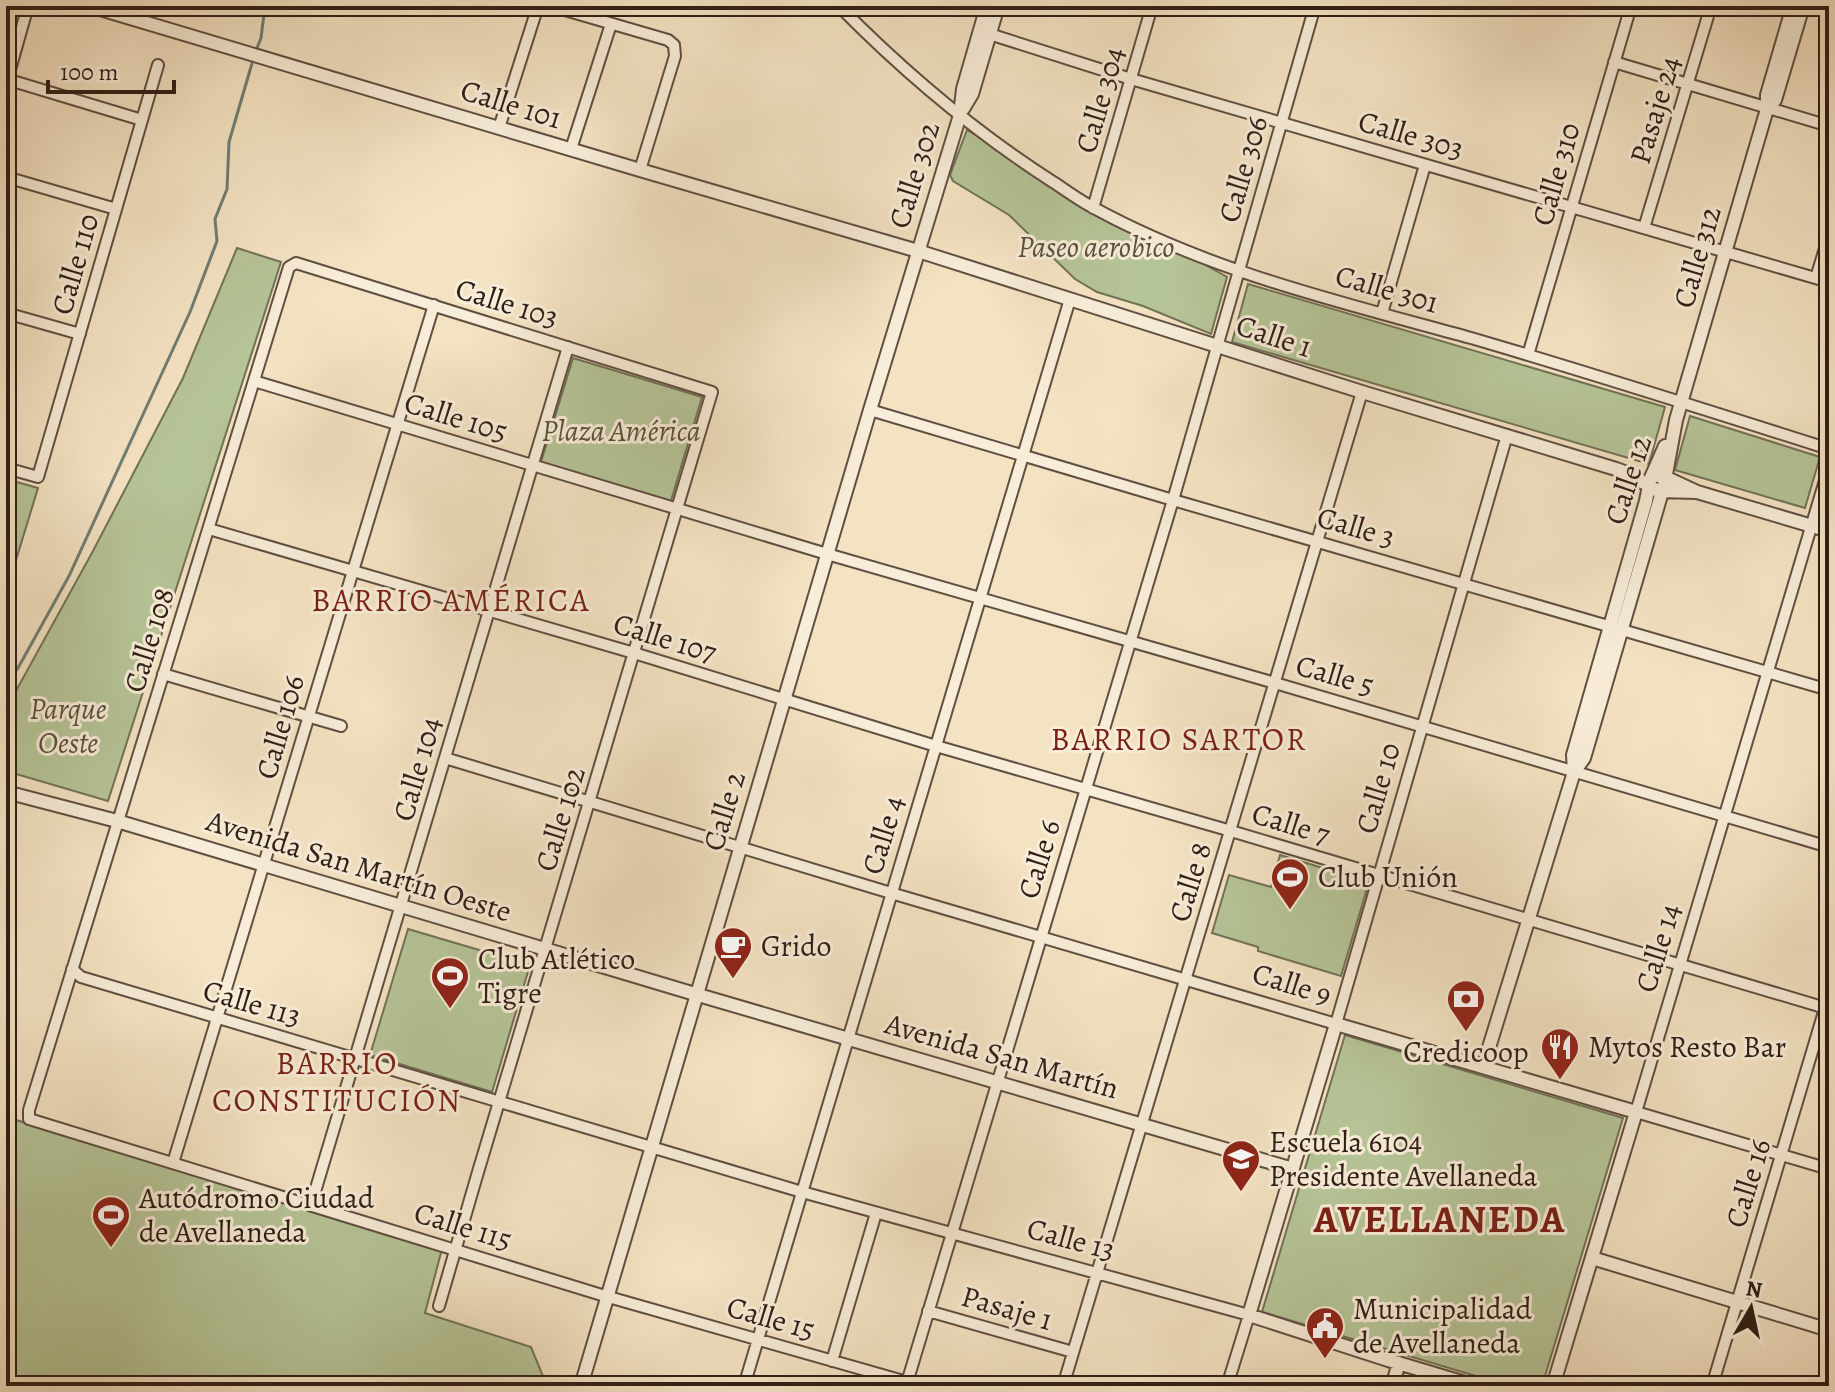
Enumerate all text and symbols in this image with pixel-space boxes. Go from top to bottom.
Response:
street label: Calle 304 [1066,42,1134,158]
scale bar [48,44,174,94]
street label: Pasaje 24 [1620,51,1690,169]
text: 100 m [60,56,119,88]
street label: Calle 101 [456,70,566,138]
street label: Calle 303 [1354,101,1468,169]
street label: Calle 306 [1209,111,1277,227]
street label: Calle 302 [879,117,949,233]
street label: Calle 310 [1522,118,1590,230]
street label: Calle 312 [1663,202,1731,312]
street label: Calle 110 [42,209,108,319]
park label: Paseo aerobico [1018,227,1174,267]
street label: Calle 301 [1331,255,1443,323]
street label: Calle 103 [451,268,563,338]
street label: Calle 1 [1231,305,1317,367]
street label: Calle 105 [399,382,513,452]
park label: Plaza América [542,411,701,451]
street label: Calle 12 [1595,430,1661,530]
street label: Calle 3 [1312,497,1400,557]
district label: BARRIO AMÉRICA [311,578,591,622]
street label: Calle 108 [114,583,184,697]
street label: Calle 107 [609,603,722,673]
street label: Calle 5 [1291,645,1379,705]
street label: Calle 106 [246,670,314,784]
park label: Parque Oeste [29,689,107,763]
street label: Calle 104 [383,712,451,826]
district label: BARRIO SARTOR [1051,717,1307,761]
street label: Calle 10 [1346,738,1410,838]
street label: Calle 102 [525,762,595,876]
street label: Calle 2 [693,766,755,856]
street label: Calle 4 [852,791,914,879]
street label: Calle 7 [1247,793,1335,855]
street label: Avenida San Martín Oeste [201,800,516,931]
street label: Calle 6 [1008,815,1070,903]
street label: Calle 8 [1159,837,1221,927]
sports icon: Club Unión [1269,856,1311,911]
place label: Club Unión [1318,857,1458,897]
street label: Calle 14 [1626,899,1690,997]
cafe icon: Grido [712,925,754,980]
place label: Grido [761,926,831,966]
place label: Club Atlético Tigre [478,939,635,1013]
street label: Calle 9 [1248,953,1336,1015]
sports icon: Club Atlético Tigre [429,955,471,1010]
street label: Calle 113 [199,970,305,1036]
bank icon: Credicoop [1445,978,1487,1033]
street label: Avenida San Martín [880,1003,1123,1108]
restaurant icon: Mytos Resto Bar [1539,1026,1581,1081]
place label: Mytos Resto Bar [1588,1027,1786,1067]
place label: Credicoop [1403,1032,1529,1072]
district label: BARRIO CONSTITUCIÓN [212,1041,462,1122]
place label: Escuela 6104 Presidente Avellaneda [1269,1122,1537,1196]
street label: Calle 16 [1716,1134,1780,1232]
school or university icon: Escuela 6104 Presidente Avellaneda [1220,1138,1262,1193]
place label: Autódromo Ciudad de Avellaneda [138,1178,375,1252]
street label: Calle 115 [409,1192,517,1260]
district label: AVELLANEDA [1313,1193,1566,1245]
sports icon: Autódromo Ciudad de Avellaneda [90,1194,132,1249]
street label: Calle 13 [1023,1208,1119,1270]
north arrow [1711,1268,1791,1348]
text: N [1744,1273,1764,1305]
street label: Pasaje 1 [957,1276,1057,1340]
street label: Calle 15 [722,1286,820,1350]
place label: Municipalidad de Avellaneda [1353,1289,1533,1363]
public building icon: Municipalidad de Avellaneda [1304,1305,1346,1360]

